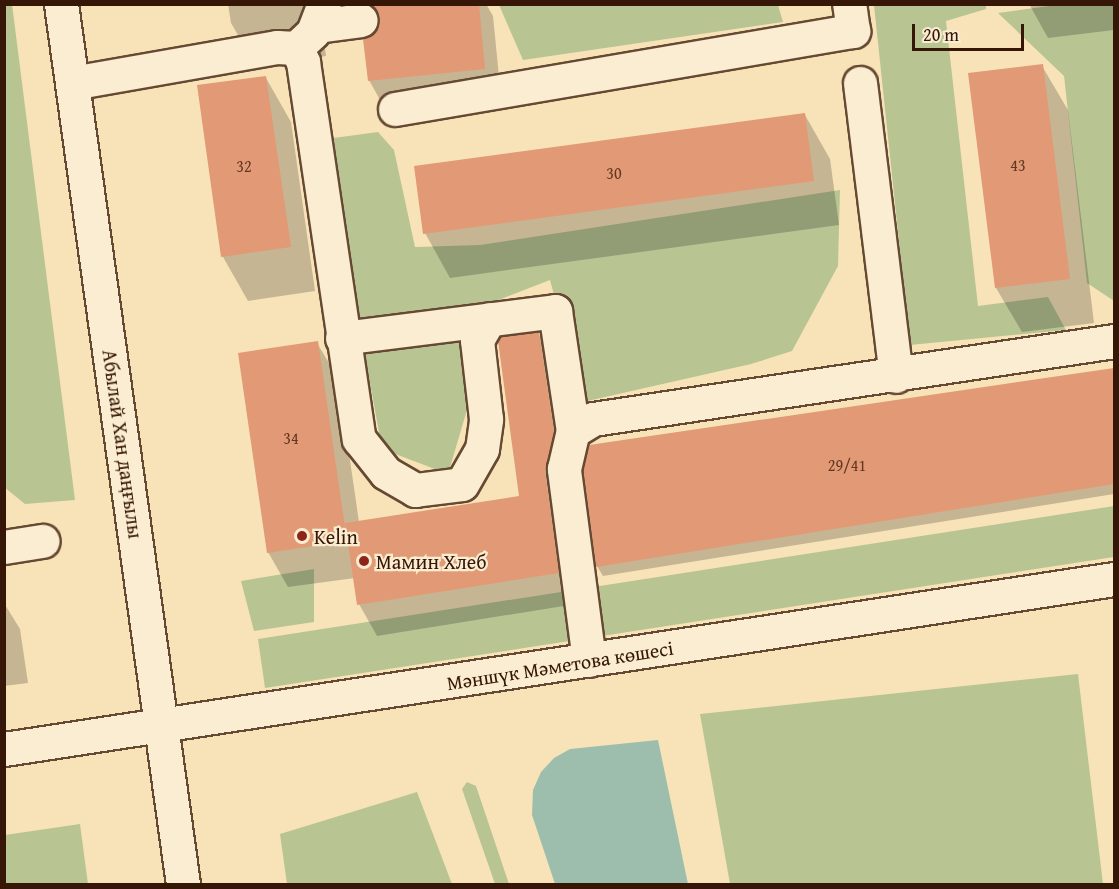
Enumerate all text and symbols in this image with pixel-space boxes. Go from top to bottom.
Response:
scale bar [915,12,1028,50]
text: 20 m [923,21,959,48]
house number: 43 [1010,155,1026,175]
house number: 32 [236,156,252,176]
house number: 30 [606,163,622,183]
street label: Абылай Хан даңғылы [98,348,148,540]
house number: 34 [283,428,299,448]
house number: 29/41 [828,455,866,475]
place label: Kelin [314,524,358,548]
marker: Kelin [295,529,309,543]
place label: Мамин Хлеб [376,549,486,573]
marker: Мамин Хлеб [357,554,371,568]
street label: Мәншүк Мәметова көшесі [445,635,675,695]

